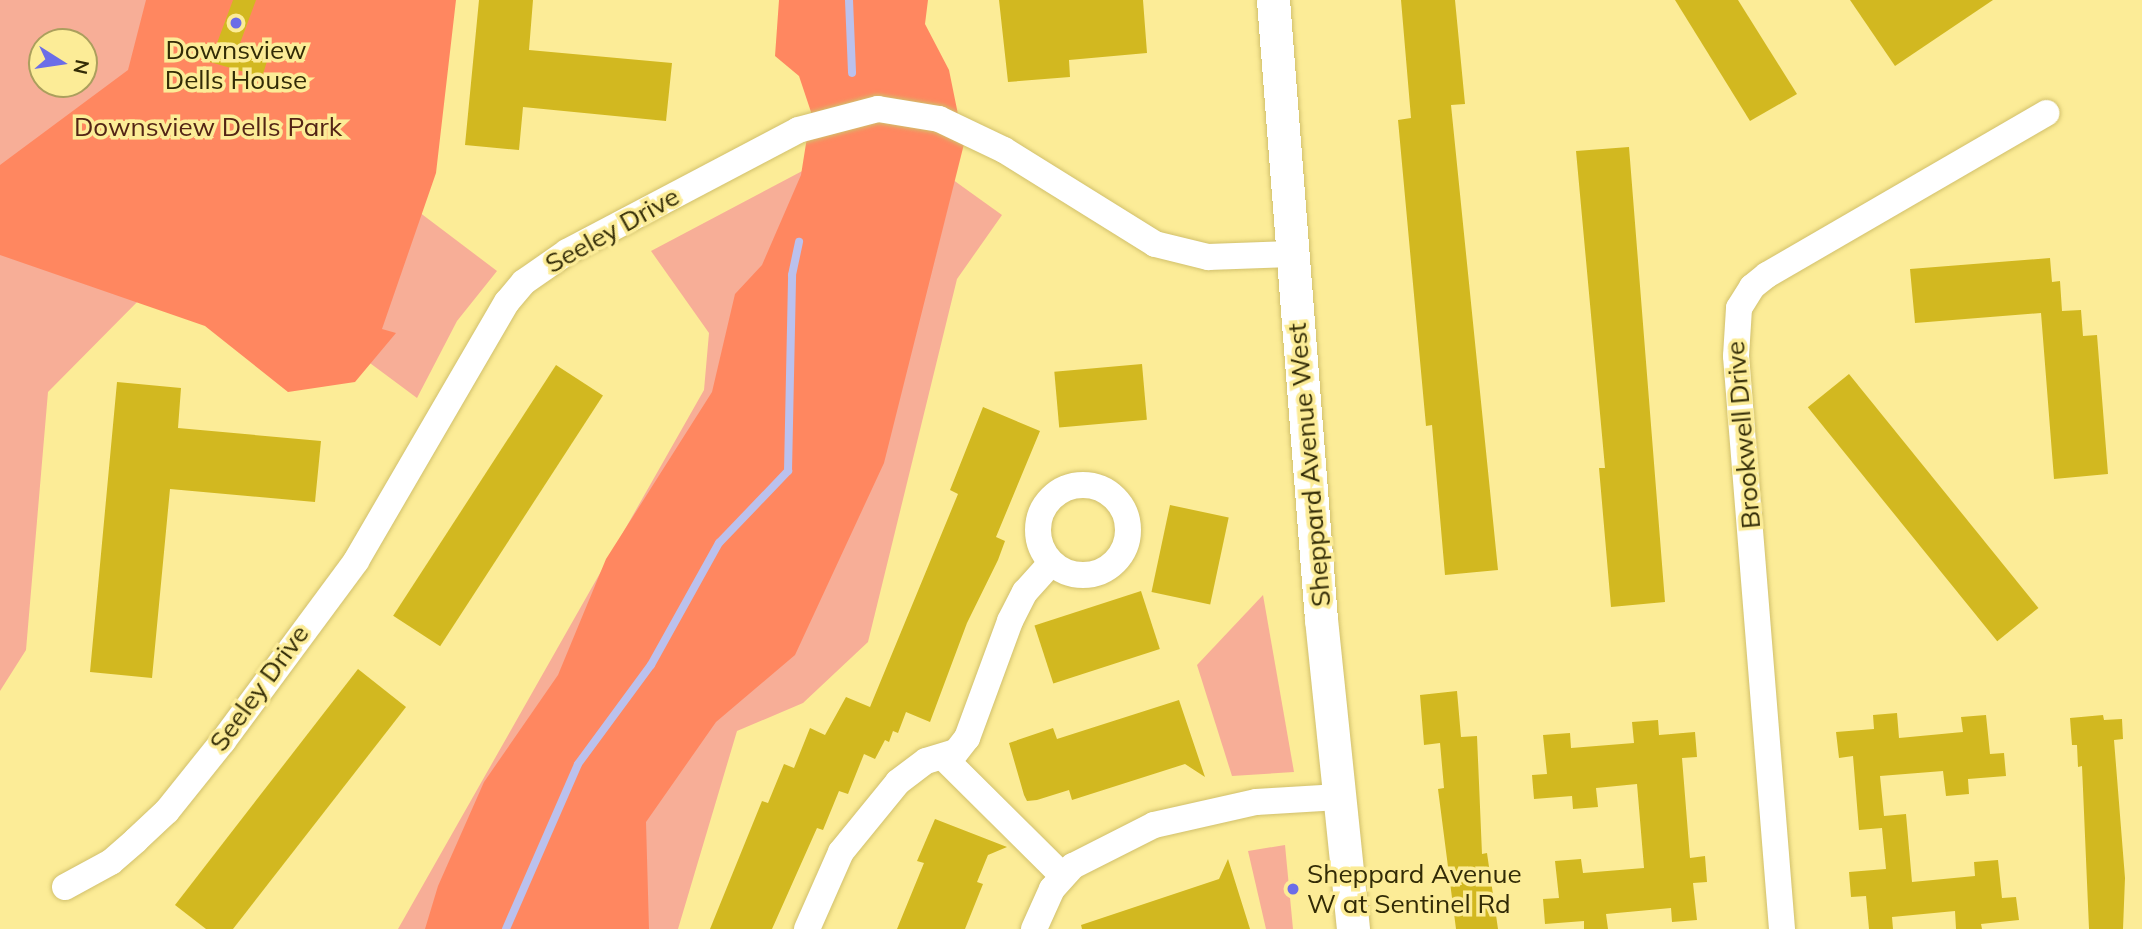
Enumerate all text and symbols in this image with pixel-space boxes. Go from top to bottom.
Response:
marker: Downsview Dells House [228,15,244,31]
north arrow [28,28,98,98]
place label: Downsview Dells House [165,34,307,96]
text: N [68,57,95,76]
park label: Downsview Dells Park [74,111,342,143]
street label: Seeley Drive [540,180,684,280]
street label: Sheppard Avenue West [1281,322,1337,608]
street label: Brookwell Drive [1719,340,1767,530]
street label: Seeley Drive [203,619,315,757]
place label: Sheppard Avenue W at Sentinel Rd [1307,858,1522,920]
marker: Sheppard Avenue W at Sentinel Rd [1285,881,1301,897]

